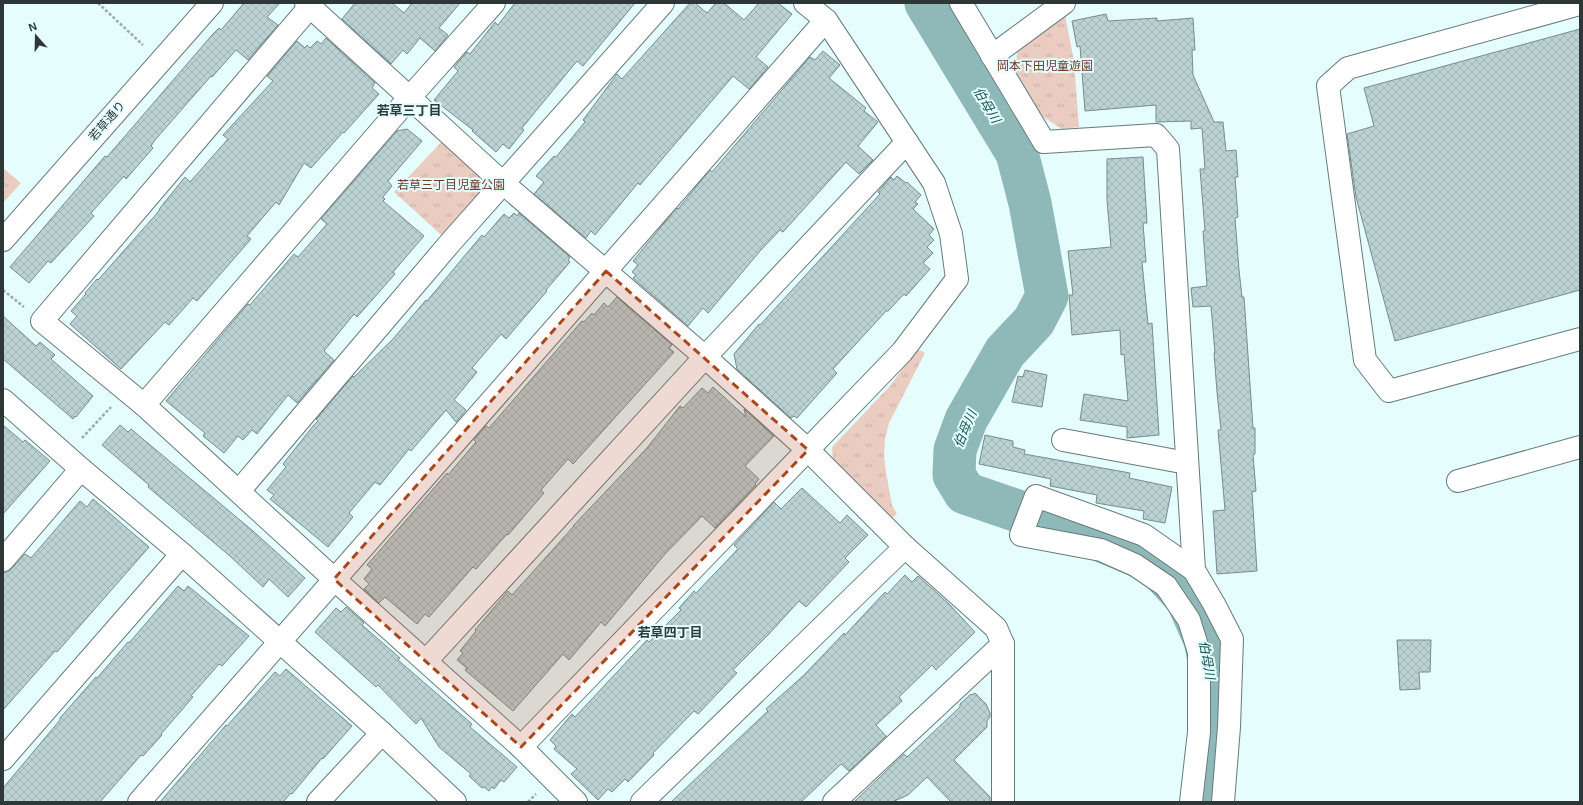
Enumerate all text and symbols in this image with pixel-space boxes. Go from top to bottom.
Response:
north arrow [16,16,56,56]
text: N [27,20,38,34]
park label: 岡本下田児童遊園 [997,59,1093,73]
water label: 伯母川 [971,84,1004,127]
street label: 若草通り [86,98,128,144]
district label: 若草三丁目 [376,103,442,118]
park label: 若草三丁目児童公園 [397,178,505,192]
water label: 伯母川 [950,406,980,450]
district label: 若草四丁目 [637,625,703,640]
water label: 伯母川 [1196,639,1218,682]

